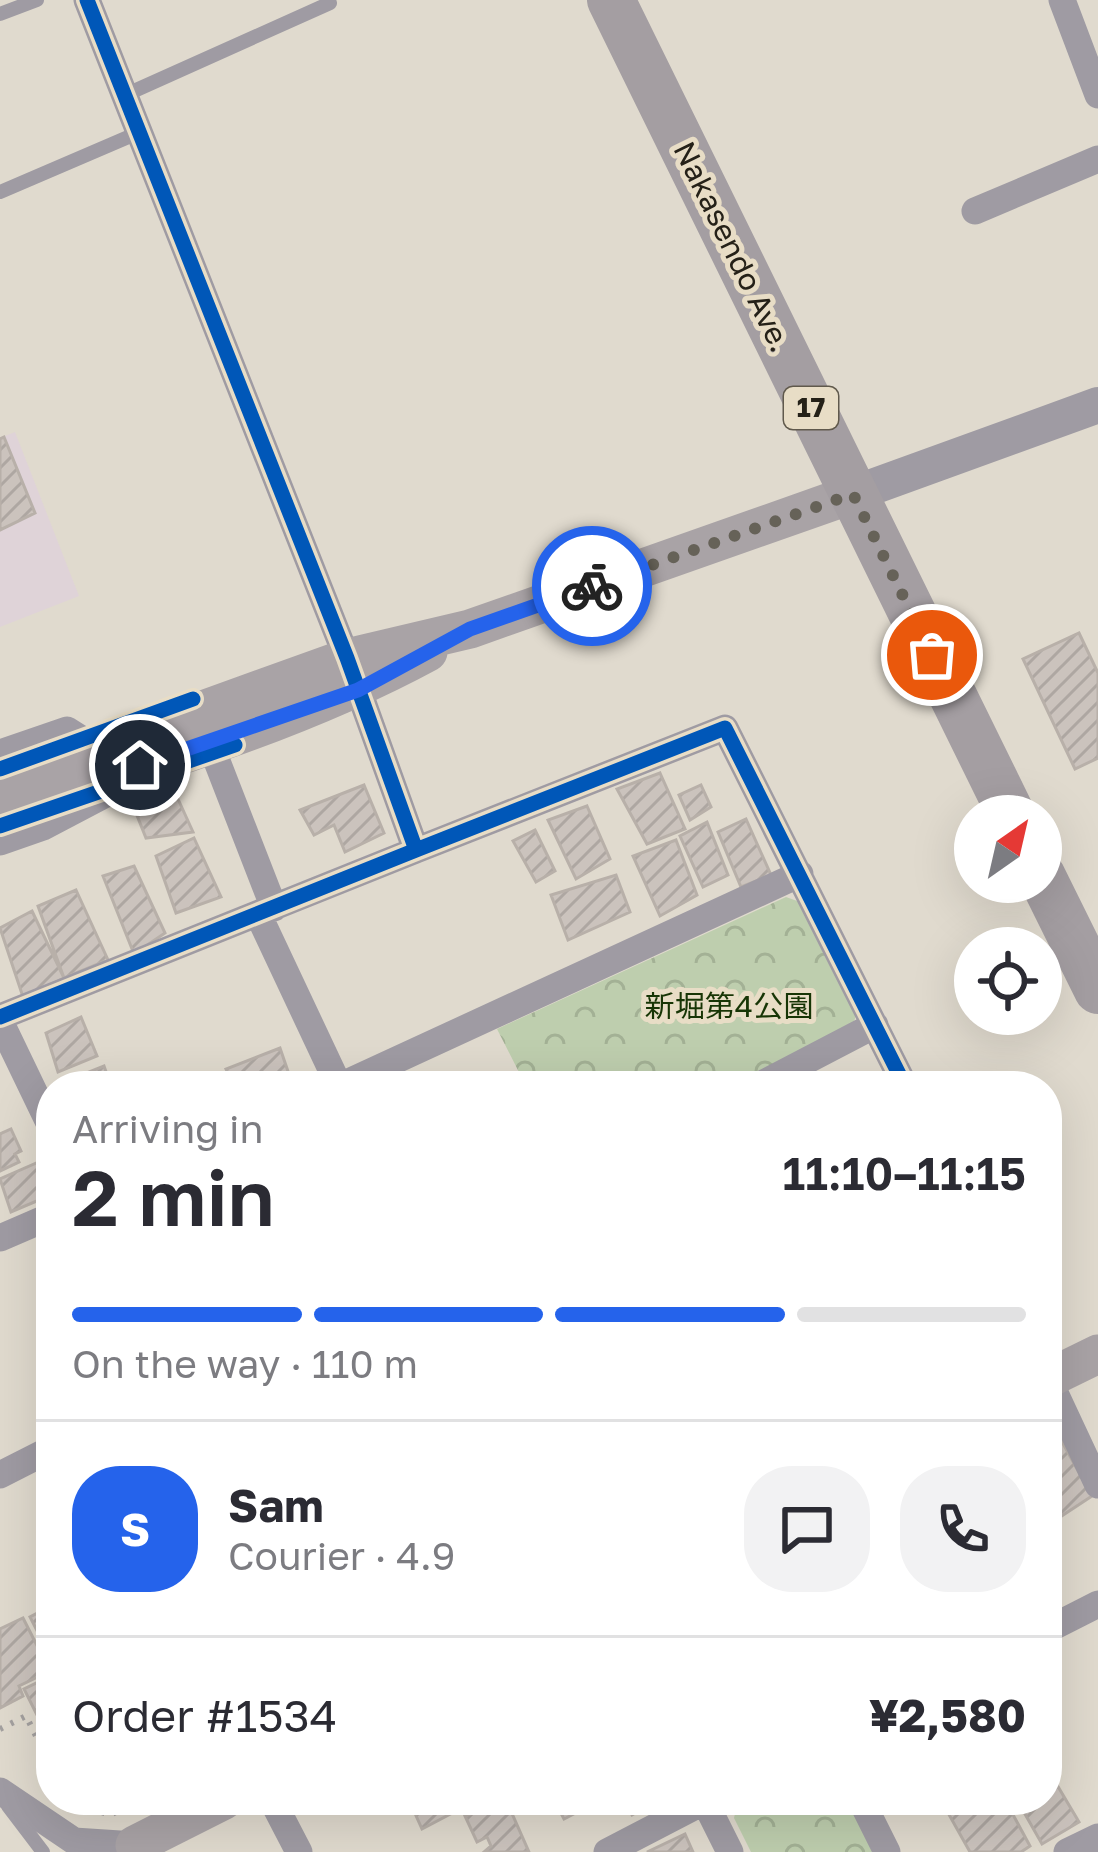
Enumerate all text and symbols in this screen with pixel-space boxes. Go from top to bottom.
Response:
street label: Nakasendo Ave. [666,136,799,358]
road number: 17 [784,387,838,429]
courier [532,526,652,646]
icon: bike [559,553,625,619]
pin [881,604,983,706]
icon: bag [899,622,965,688]
pin [89,714,191,816]
icon: home [107,732,173,798]
north arrow [954,795,1062,903]
map controls [954,795,1062,1035]
button: locate [954,927,1062,1035]
park label: 新堀第4公園 [645,988,813,1024]
text: Arriving in [72,1105,263,1152]
text: 11:10–11:15 [782,1146,1026,1200]
text: 2 min [72,1150,275,1243]
text: On the way · 110 m [72,1340,418,1387]
button: chat [744,1466,870,1592]
button: phone [900,1466,1026,1592]
text: Sam [228,1478,324,1532]
text: S [120,1502,150,1556]
text: Courier · 4.9 [228,1532,455,1579]
text: Order #1534 [72,1688,337,1742]
text: ¥2,580 [869,1688,1026,1742]

